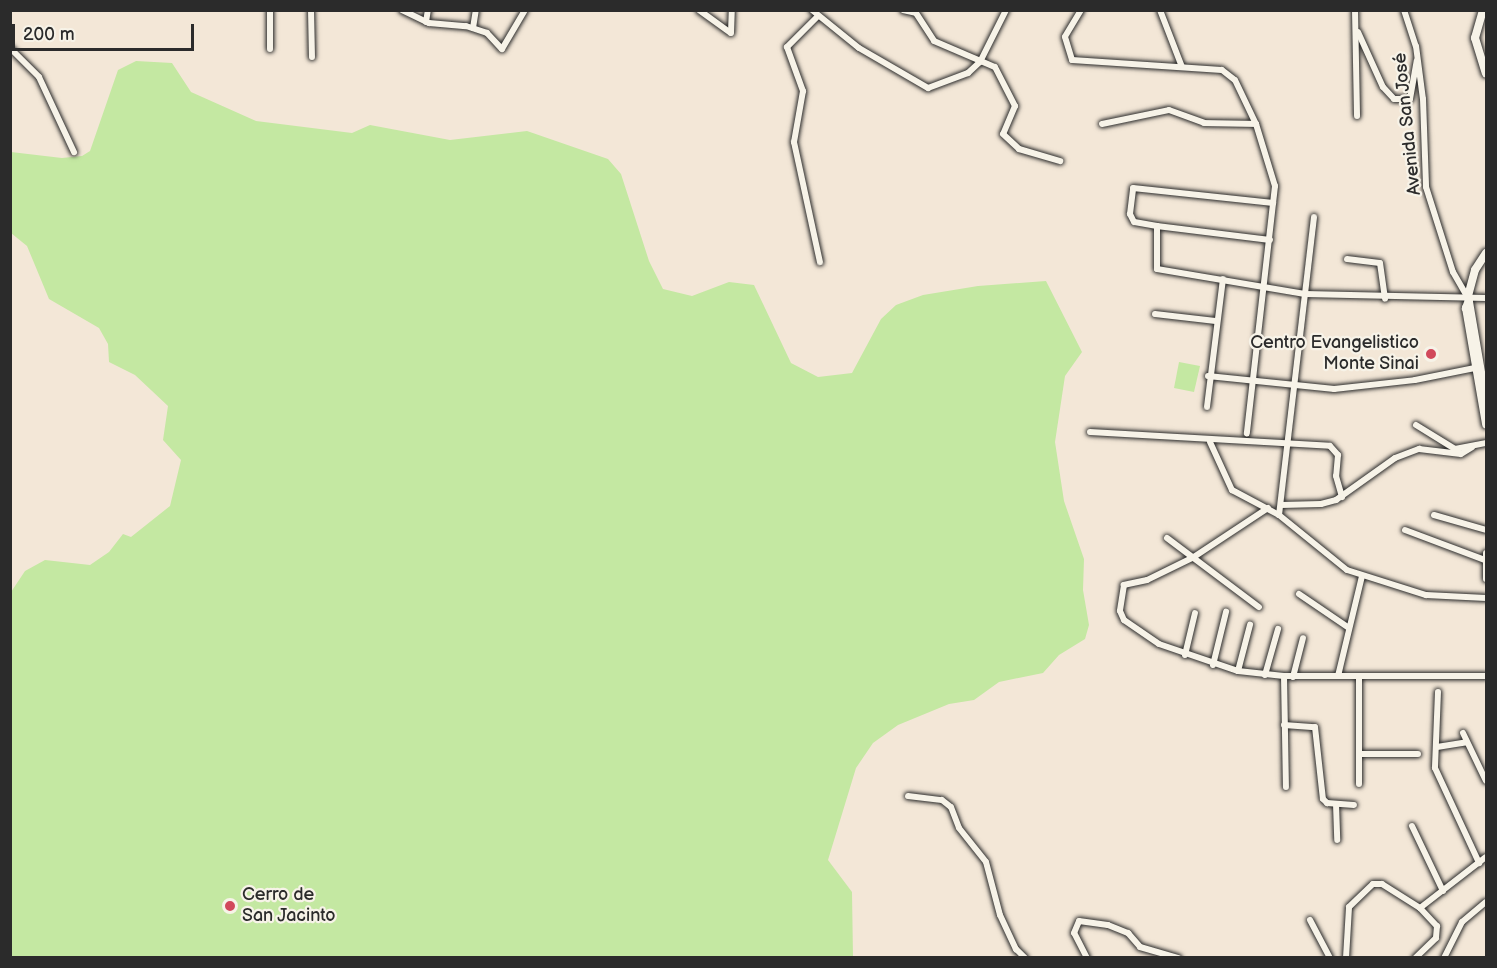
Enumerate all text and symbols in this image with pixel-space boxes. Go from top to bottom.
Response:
scale bar [15,12,196,50]
text: 200 m [23,24,75,45]
street label: Avenida San José [1390,51,1426,197]
place label: Centro Evangelistico Monte Sinai [1250,333,1419,376]
marker: Centro Evangelistico Monte Sinai [1424,347,1438,361]
place label: Cerro de San Jacinto [242,885,336,928]
marker: Cerro de San Jacinto [223,899,237,913]

